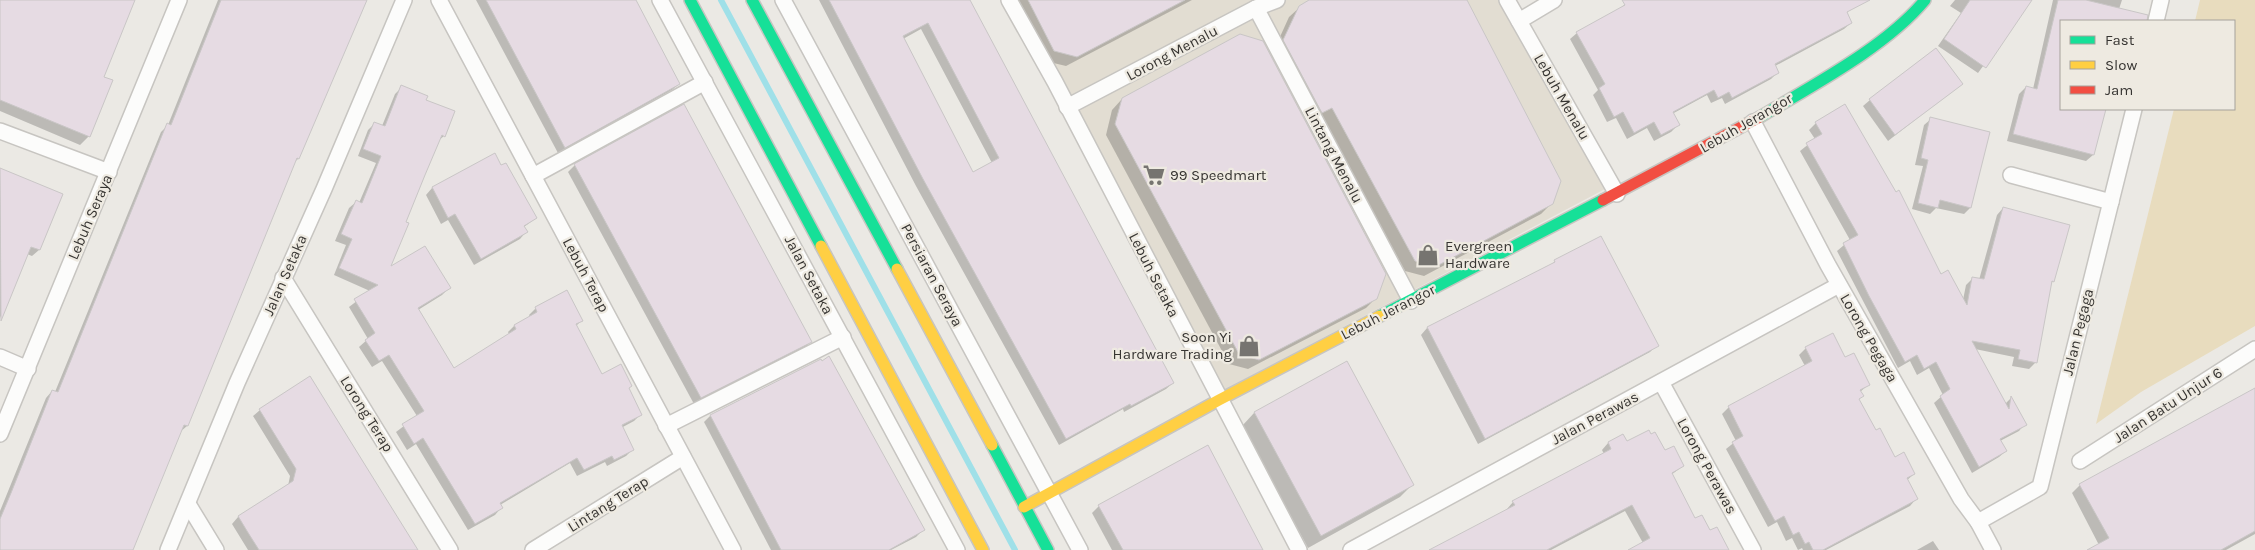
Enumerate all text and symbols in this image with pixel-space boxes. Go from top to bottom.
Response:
legend [2060,20,2235,110]
street label: Lorong Menalu [1123,21,1221,85]
text: Fast [2105,31,2135,49]
street label: Lebuh Menalu [1530,51,1594,143]
text: Slow [2105,56,2137,74]
text: Jam [2105,81,2133,99]
street label: Lebuh Jerangor [1697,89,1796,157]
street label: Lintang Menalu [1301,104,1367,206]
supermarket icon: 99 Speedmart [1141,162,1167,188]
place label: 99 Speedmart [1170,166,1267,184]
street label: Lebuh Seraya [64,172,116,262]
street label: Persiaran Seraya [897,220,967,330]
street label: Lebuh Setaka [1125,230,1183,320]
street label: Jalan Setaka [259,232,311,318]
street label: Jalan Setaka [781,232,837,318]
street label: Lebuh Terap [559,235,613,315]
place label: Evergreen Hardware [1445,237,1512,272]
shop icon: Evergreen Hardware [1415,242,1441,268]
street label: Lebuh Jerangor [1338,280,1439,344]
street label: Jalan Pegaga [2059,287,2097,377]
street label: Lorong Pegaga [1836,290,1902,386]
place label: Soon Yi Hardware Trading [1113,328,1233,363]
shop icon: Soon Yi Hardware Trading [1236,333,1262,359]
street label: Jalan Batu Unjur 6 [2110,363,2226,447]
street label: Lorong Terap [336,373,398,455]
street label: Jalan Perawas [1548,388,1642,448]
street label: Lorong Perawas [1673,415,1741,517]
street label: Lintang Terap [564,472,652,536]

